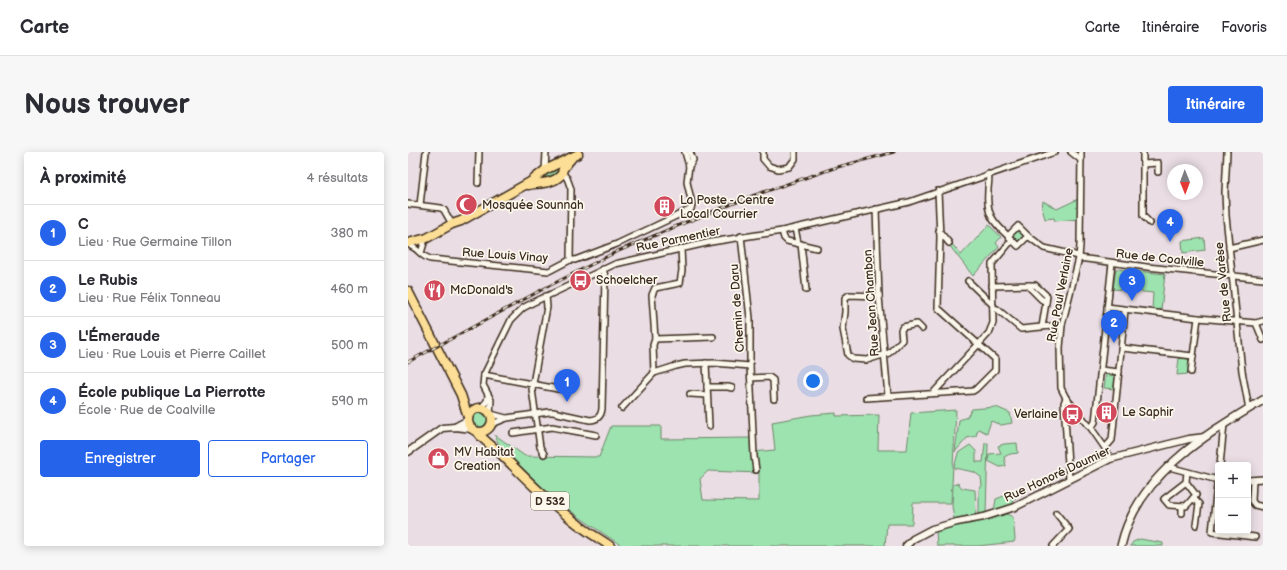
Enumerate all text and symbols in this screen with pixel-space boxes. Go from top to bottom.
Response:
text: Carte [20,16,69,39]
text: Carte [1085,19,1120,36]
text: Itinéraire [1142,19,1199,36]
text: Favoris [1221,19,1267,36]
button: Itinéraire [1168,86,1263,123]
text: Nous trouver [24,88,190,121]
north arrow [1167,164,1203,200]
text: À proximité [40,168,126,188]
text: 4 résultats [306,170,368,186]
mosque icon: Mosquée Sounnah [454,192,480,218]
place label: La Poste - Centre Local Courrier [680,193,774,222]
building icon: La Poste - Centre Local Courrier [652,194,678,220]
place label: Mosquée Sounnah [482,198,584,213]
pin: 4 [1157,209,1183,242]
text: C [78,215,89,234]
street label: Rue Parmentier [635,223,722,256]
text: 1 [50,225,56,241]
text: 380 m [331,225,368,241]
text: Lieu · Rue Germaine Tillon [78,234,232,250]
street label: Rue de Varèse [1212,241,1235,323]
street label: Rue Louis Vinay [461,245,549,266]
street label: Rue de Coalville [1115,246,1205,271]
street label: Rue Paul Verlaine [1044,247,1077,343]
street label: Rue Jean Chambon [860,249,883,357]
street label: Chemin de Daru [727,263,748,353]
bus stop icon: Schoelcher [567,267,593,293]
pin: 3 [1119,268,1145,301]
text: Le Rubis [78,271,138,290]
place label: Schoelcher [596,273,658,288]
restaurant icon: McDonald's [422,277,448,303]
text: 2 [49,281,57,297]
text: 460 m [330,281,368,297]
place label: McDonald's [450,283,513,298]
text: Lieu · Rue Félix Tonneau [78,290,221,306]
pin: 2 [1101,310,1127,343]
text: L'Émeraude [78,327,160,346]
text: 3 [49,337,57,353]
text: 500 m [331,337,368,353]
text: Lieu · Rue Louis et Pierre Caillet [78,346,266,362]
pin: 1 [554,369,580,402]
your location [803,371,823,391]
text: École publique La Pierrotte [78,383,265,402]
text: 4 [49,393,57,409]
text: 590 m [331,393,368,409]
building icon: Le Saphir [1094,399,1120,425]
bus stop icon: Verlaine [1060,401,1086,427]
text: École · Rue de Coalville [78,402,216,418]
place label: Le Saphir [1122,405,1174,420]
place label: Verlaine [1014,407,1058,422]
button: Enregistrer [40,440,200,477]
button: Partager [208,440,368,477]
street label: Rue Honoré Daumier [1002,443,1113,506]
place label: MV Habitat Creation [454,445,514,474]
shop icon: MV Habitat Creation [426,446,452,472]
map controls [1215,462,1251,534]
button: + [1215,462,1251,498]
road number: D 532 [531,492,569,510]
button: − [1215,498,1251,534]

